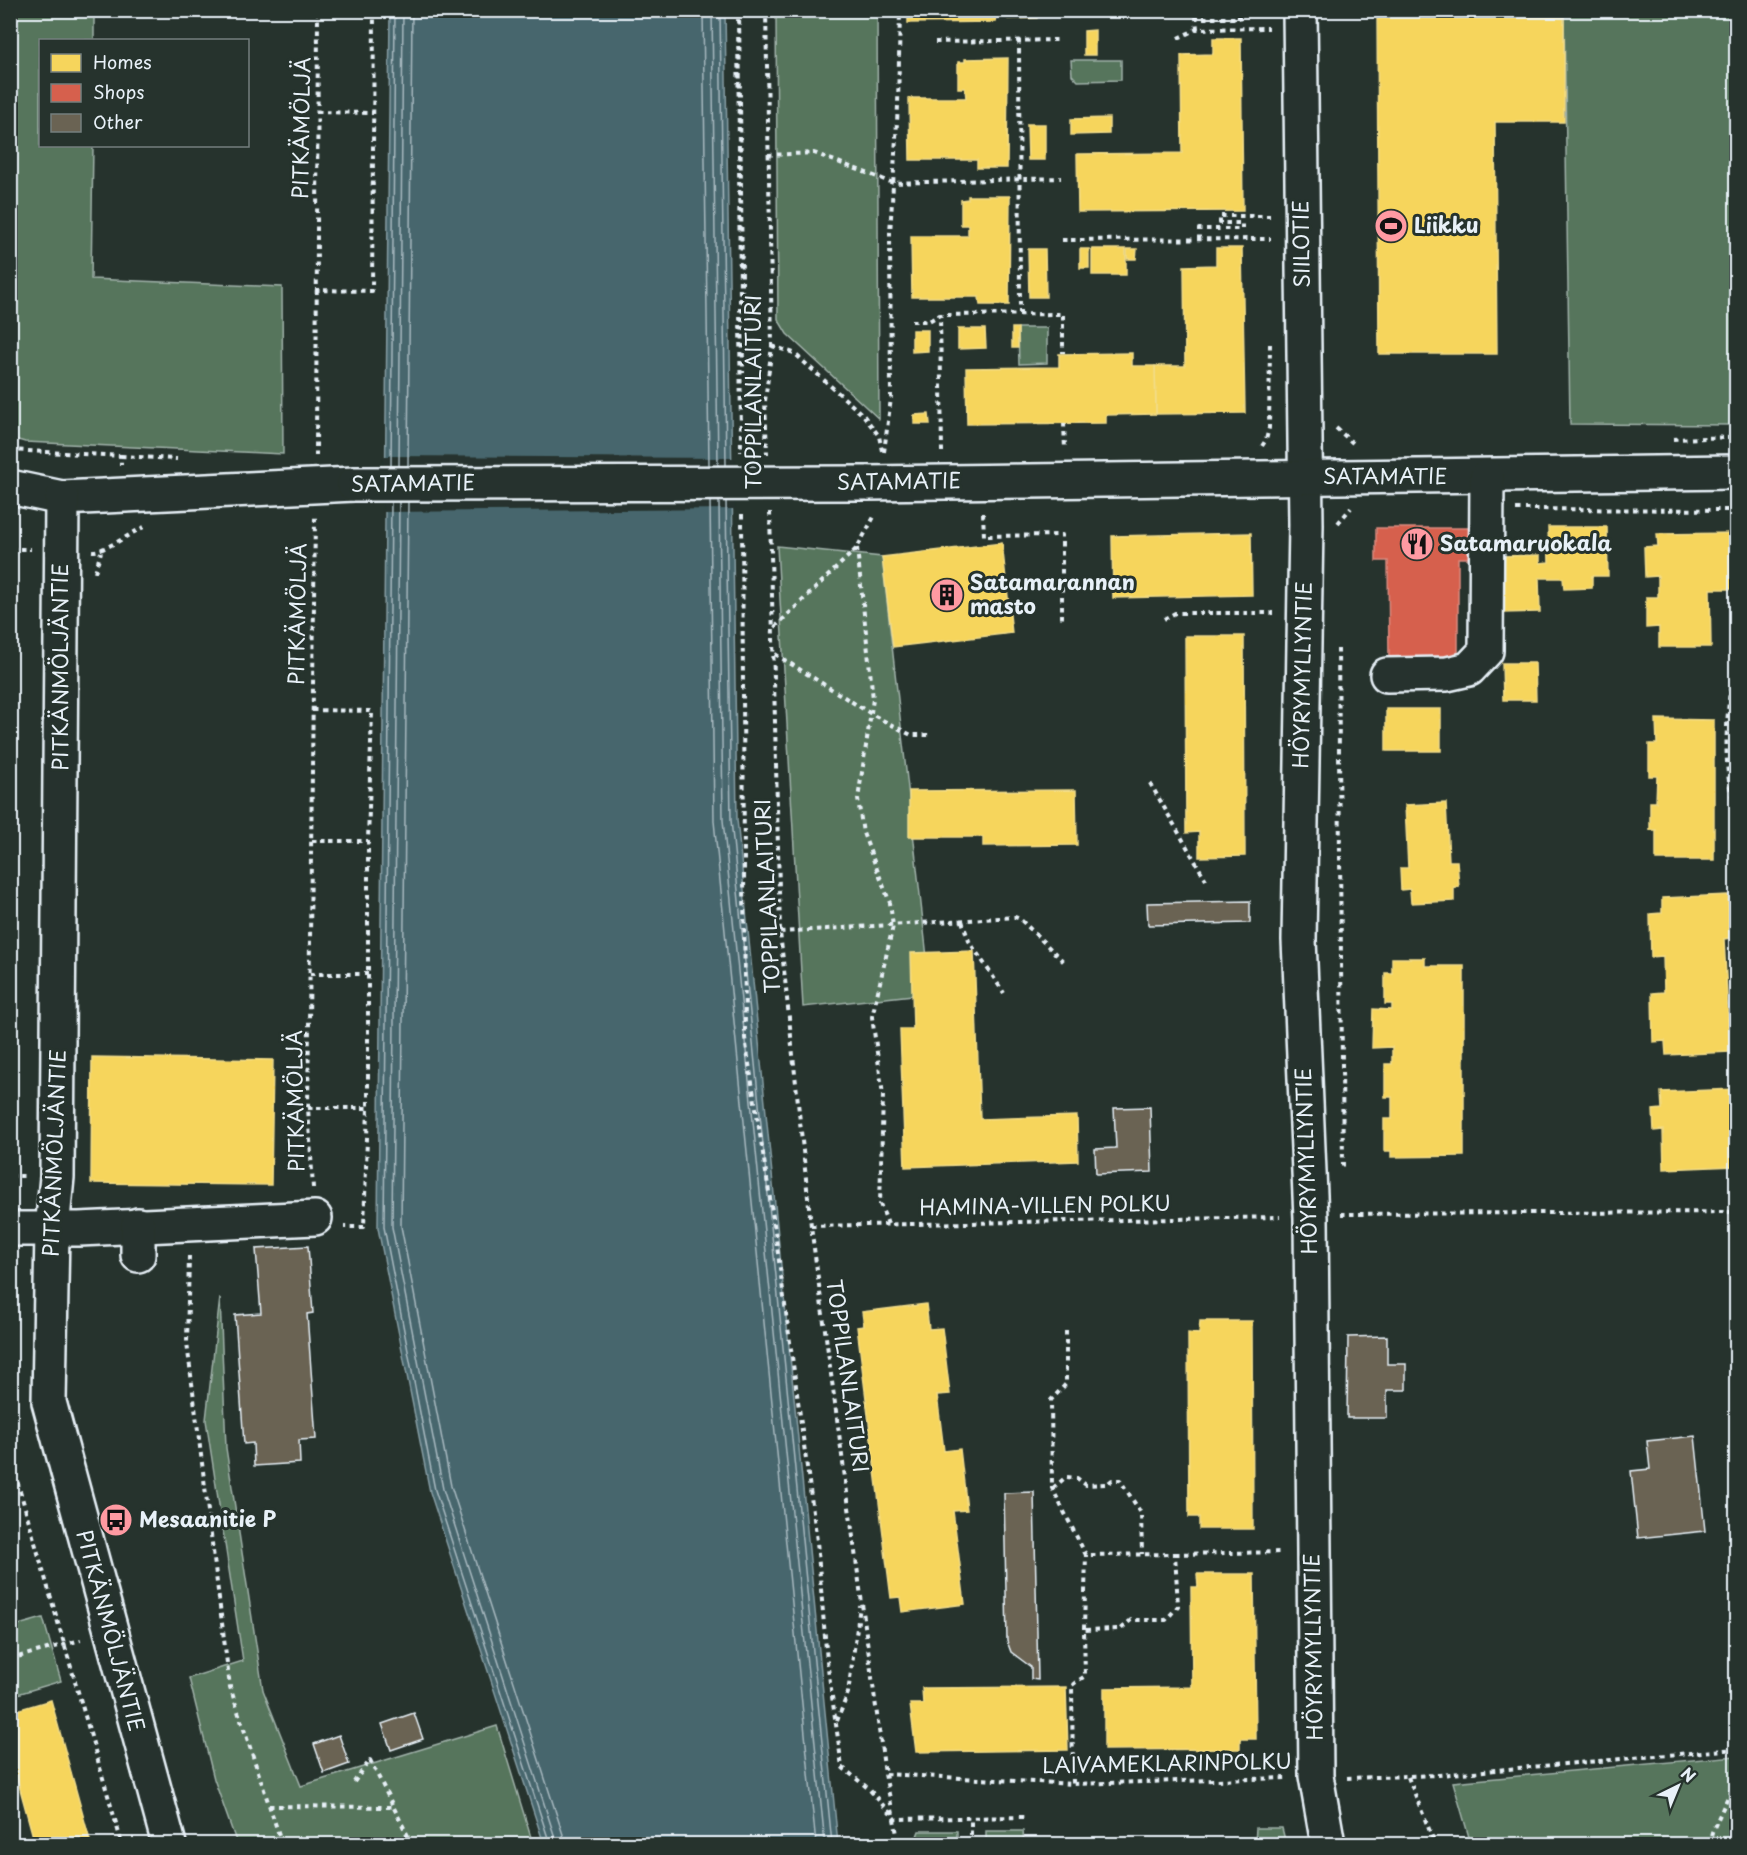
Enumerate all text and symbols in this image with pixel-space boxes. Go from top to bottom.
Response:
legend [39,39,249,147]
text: Homes [93,48,151,75]
street label: PITKÄMÖLJÄ [283,57,317,199]
text: Shops [93,78,144,105]
text: Other [93,108,143,135]
street label: SIILOTIE [1283,200,1317,288]
sports icon: Liikku [1373,208,1409,244]
place label: Liikku [1414,208,1479,240]
street label: TOPPILANLAITURI [736,294,768,490]
street label: SATAMATIE [1323,459,1447,491]
street label: SATAMATIE [836,463,962,497]
street label: SATAMATIE [350,465,476,499]
restaurant icon: Satamaruokala [1399,526,1435,562]
place label: Satamaruokala [1440,526,1612,558]
street label: PITKÄMÖLJÄ [279,543,313,685]
street label: PITKÄNMÖLJÄNTIE [43,563,75,771]
place label: Satamarannan masto [970,565,1135,621]
building icon: Satamarannan masto [929,577,965,613]
street label: HÖYRYMYLLYNTIE [1283,581,1319,769]
street label: TOPPILANLAITURI [745,798,787,994]
street label: PITKÄMÖLJÄ [277,1030,311,1172]
street label: PITKÄNMÖLJÄNTIE [33,1049,73,1257]
street label: HÖYRYMYLLYNTIE [1286,1067,1324,1255]
street label: HAMINA-VILLEN POLKU [919,1186,1171,1222]
street label: TOPPILANLAITURI [820,1277,878,1475]
bus stop icon: Mesaanitie P [98,1502,134,1538]
place label: Mesaanitie P [139,1502,277,1534]
street label: PITKÄNMÖLJÄNTIE [70,1526,154,1735]
street label: HÖYRYMYLLYNTIE [1294,1553,1330,1741]
street label: LAIVAMEKLARINPOLKU [1042,1744,1292,1780]
north arrow [1648,1756,1708,1816]
text: N [1676,1761,1702,1787]

